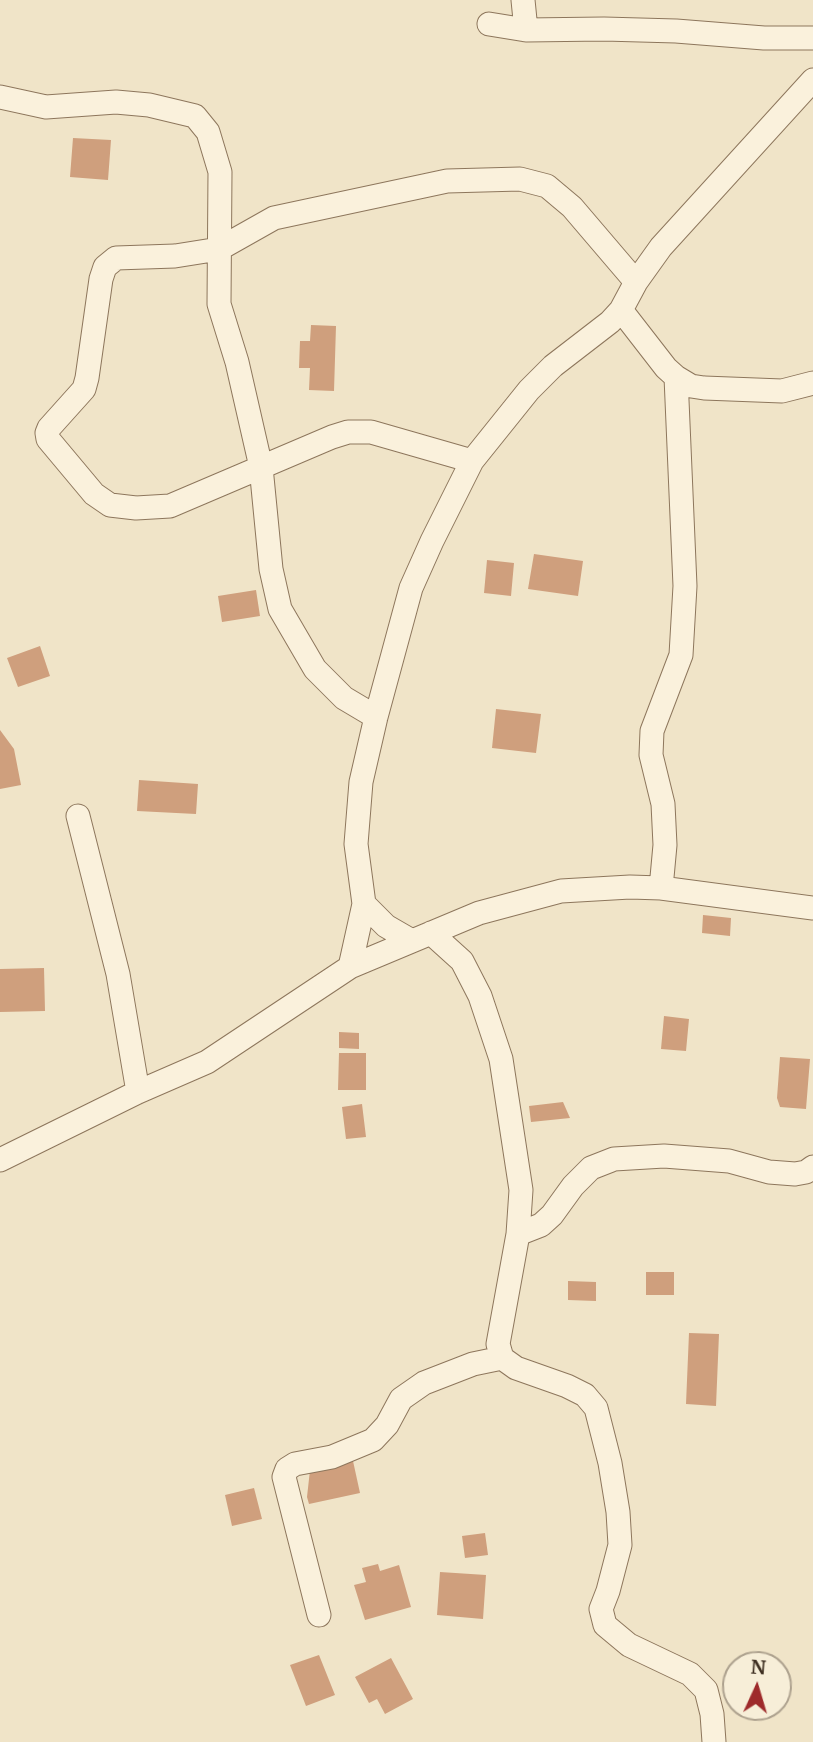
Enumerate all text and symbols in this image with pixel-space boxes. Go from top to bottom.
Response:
north arrow [722,1651,792,1721]
text: N [750,1655,767,1680]

